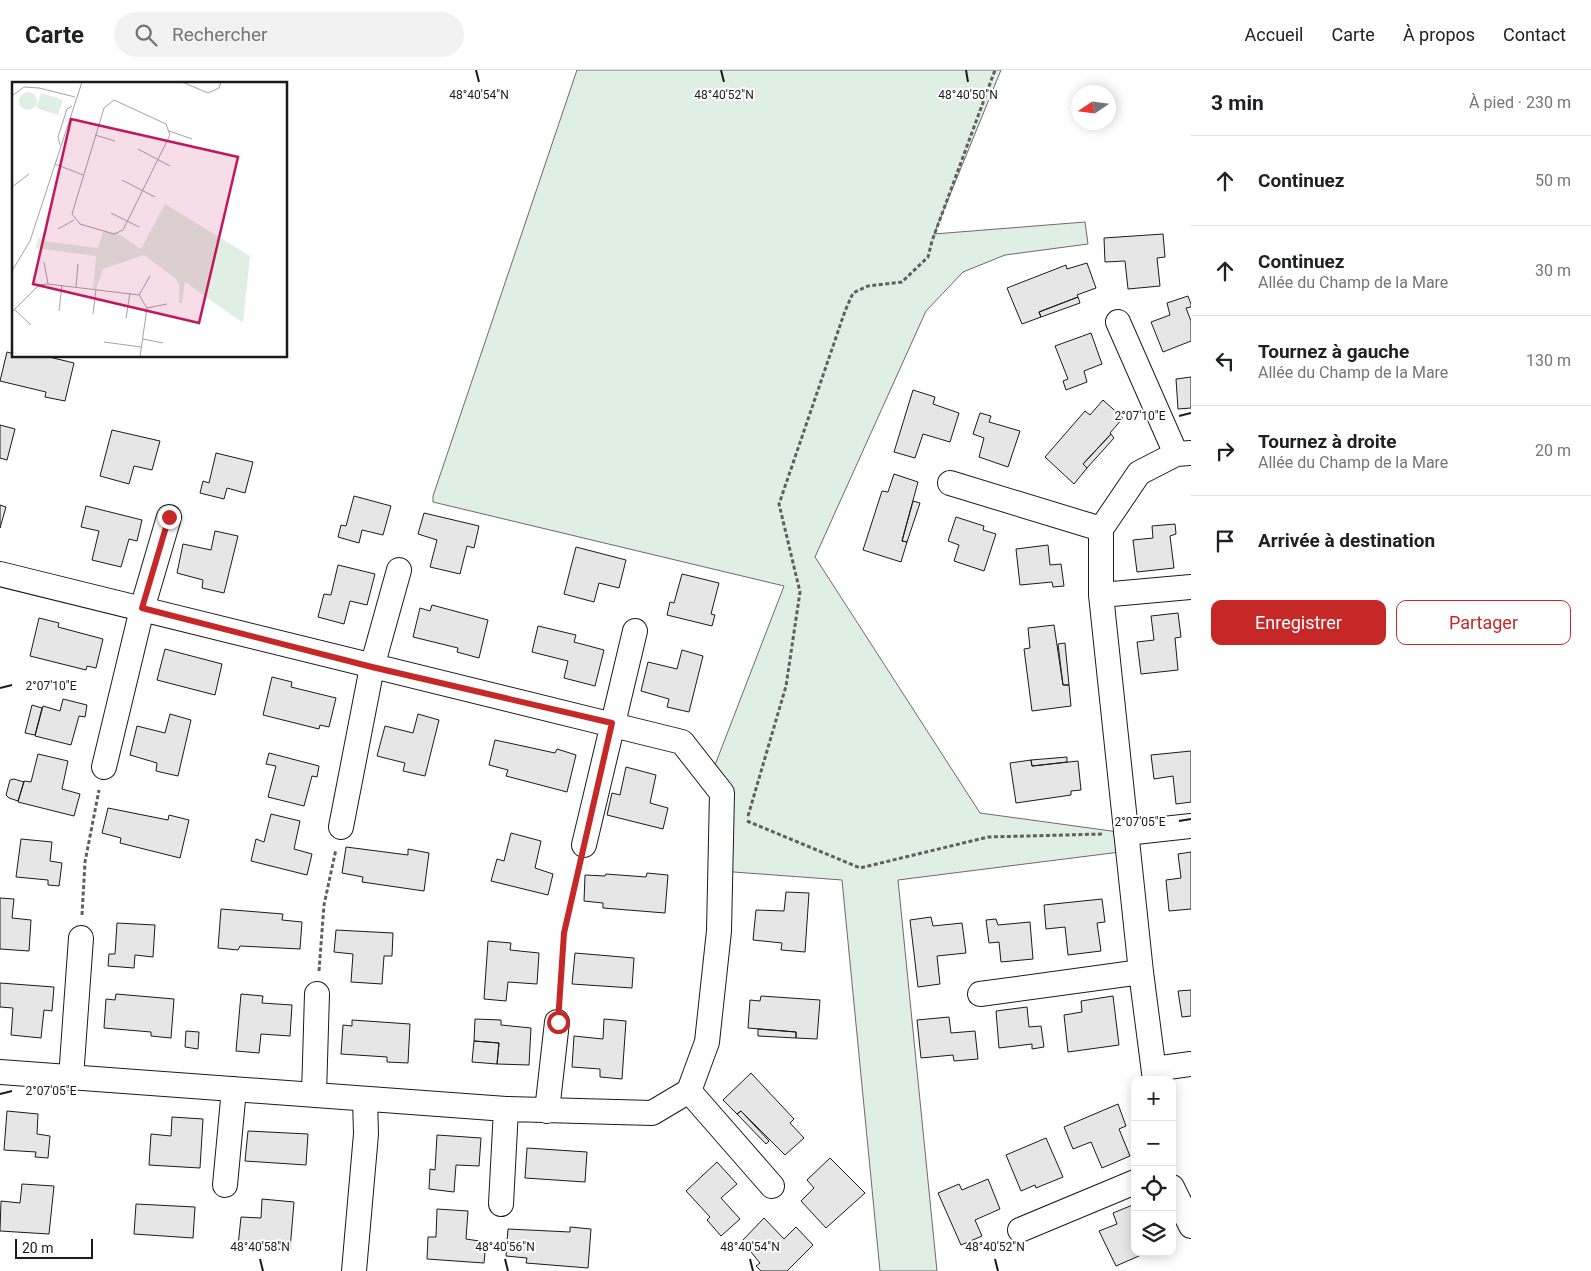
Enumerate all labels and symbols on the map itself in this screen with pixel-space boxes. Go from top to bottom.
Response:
inset map [12,82,288,358]
north arrow [1071,85,1116,130]
text: 48°40'54"N [449,88,509,102]
text: 48°40'52"N [694,88,754,102]
text: 48°40'50"N [938,88,998,102]
text: 2°07'10"E [1115,409,1166,423]
route end [158,506,181,529]
text: 2°07'10"E [26,679,77,693]
text: 2°07'05"E [1115,815,1166,829]
route start [547,1011,570,1034]
text: 2°07'05"E [26,1084,77,1098]
scale bar [15,1236,92,1259]
text: 48°40'58"N [230,1240,290,1254]
text: 48°40'56"N [475,1240,535,1254]
text: 48°40'54"N [720,1240,780,1254]
text: 48°40'52"N [965,1240,1025,1254]

